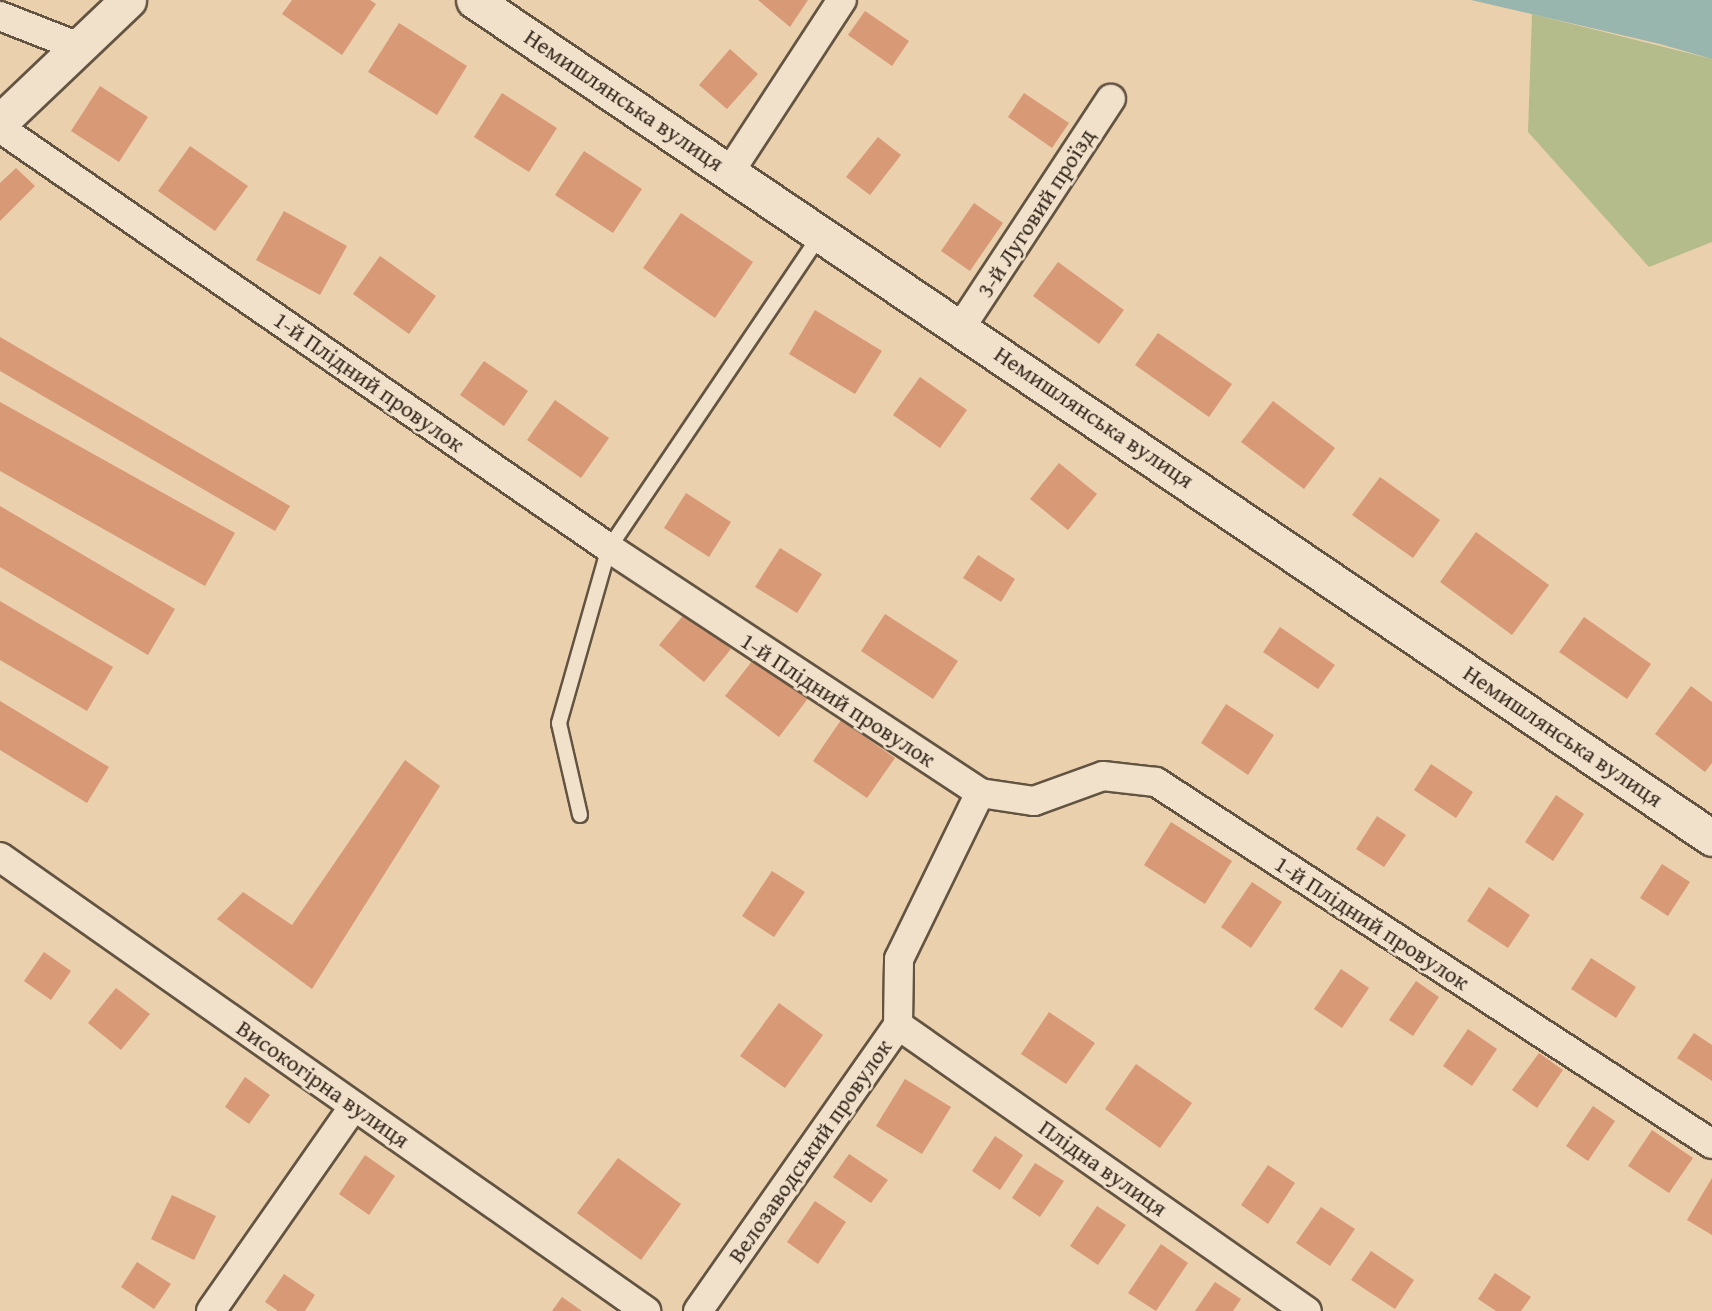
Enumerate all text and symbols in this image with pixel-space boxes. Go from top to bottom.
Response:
street label: Немишлянська вулиця [519,23,729,177]
street label: 3-й Луговий проїзд [971,123,1101,303]
street label: 1-й Плідний провулок [268,306,470,458]
street label: Немишлянська вулиця [989,340,1199,494]
street label: 1-й Плідний провулок [736,627,940,773]
street label: Немишлянська вулиця [1458,659,1668,813]
street label: 1-й Плідний провулок [1270,850,1474,996]
street label: Високогірна вулиця [231,1014,415,1154]
street label: Велозаводський провулок [722,1034,898,1268]
street label: Плідна вулиця [1034,1114,1172,1222]

